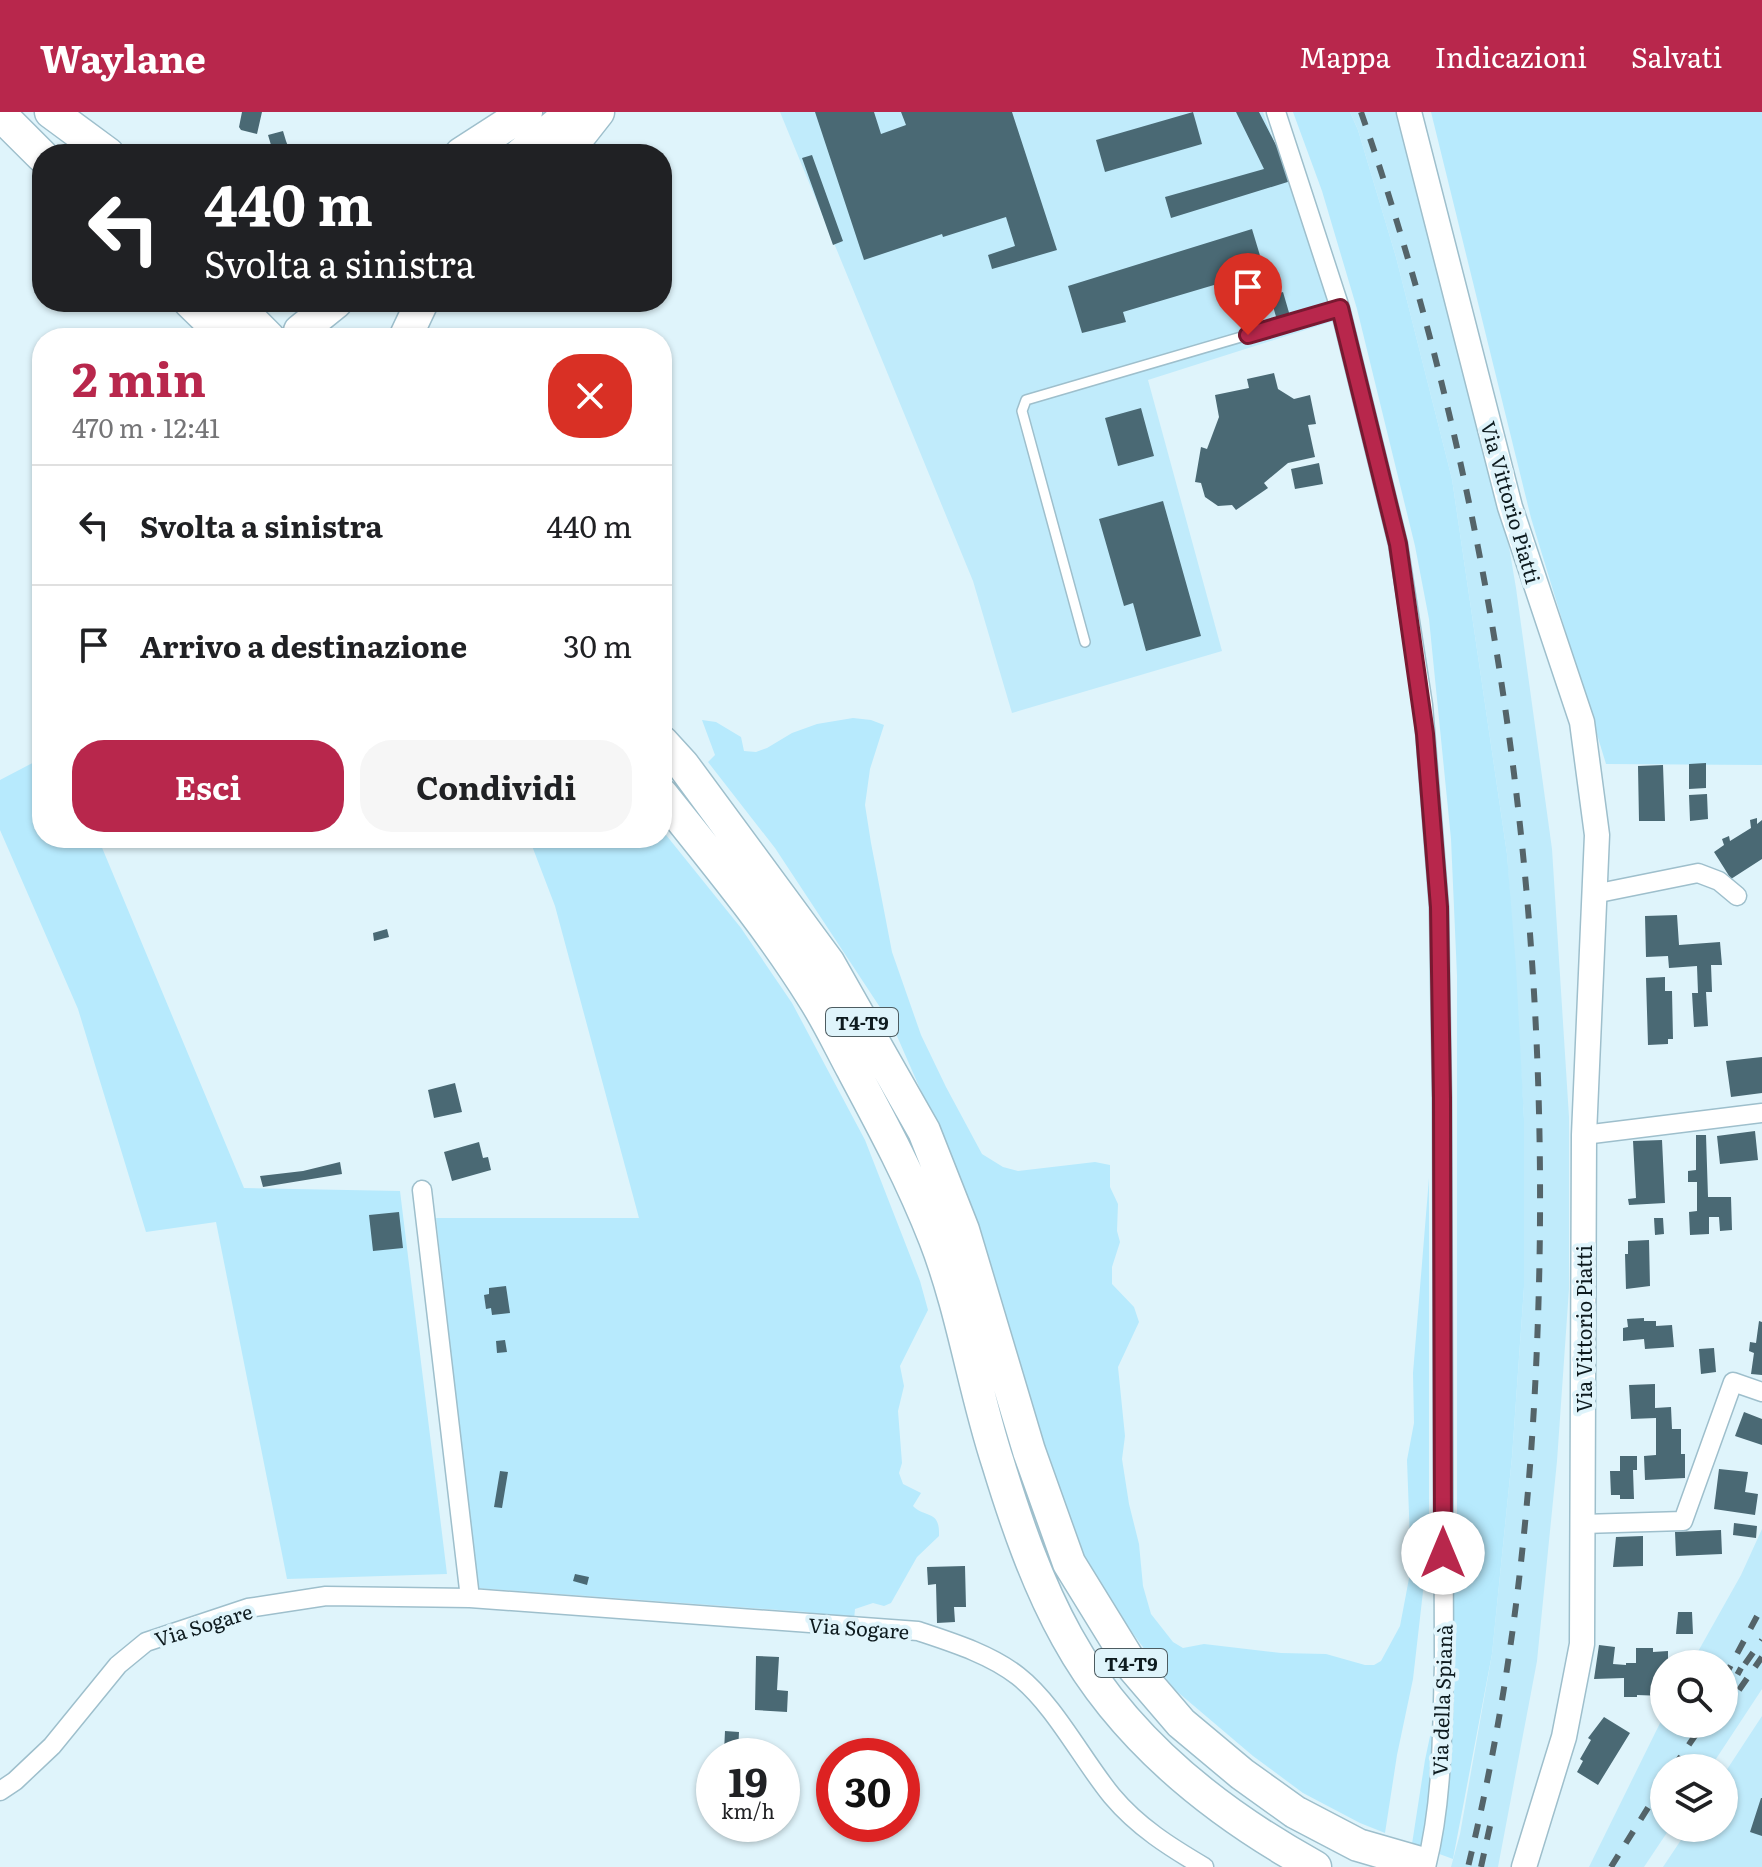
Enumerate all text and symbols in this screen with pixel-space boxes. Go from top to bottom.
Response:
text: Waylane [40,28,206,85]
text: Mappa [1299,35,1391,77]
text: Indicazioni [1435,35,1587,77]
text: Salvati [1631,35,1722,77]
text: 440 m [204,160,373,243]
icon: left [72,176,176,280]
text: Svolta a sinistra [204,236,475,289]
pin [1214,253,1282,335]
icon: arrive [1226,265,1270,309]
text: 2 min [72,341,206,412]
button: close [548,354,632,438]
text: 470 m · 12:41 [72,407,220,446]
street label: Via Vittorio Piatti [1474,417,1550,587]
icon: left [72,503,116,547]
text: Svolta a sinistra [140,503,383,547]
text: 440 m [547,503,632,547]
icon: arrive [72,623,116,667]
text: Arrivo a destinazione [140,623,467,667]
text: 30 m [563,623,632,667]
button: Esci [72,740,344,832]
button: Condividi [360,740,632,832]
road number: T4-T9 [826,1008,898,1036]
street label: Via Vittorio Piatti [1568,1245,1598,1413]
position arrow [1401,1511,1485,1595]
street label: Via Sogare [150,1595,256,1653]
street label: Via Sogare [808,1609,910,1645]
street label: Via della Spianà [1423,1623,1459,1776]
road number: T4-T9 [1095,1649,1167,1677]
map controls [1650,1650,1738,1842]
button: search [1650,1650,1738,1738]
speed limit sign: 30 [816,1738,920,1842]
text: 19 [728,1750,768,1809]
button: layers [1650,1754,1738,1842]
text: km/h [721,1795,775,1825]

